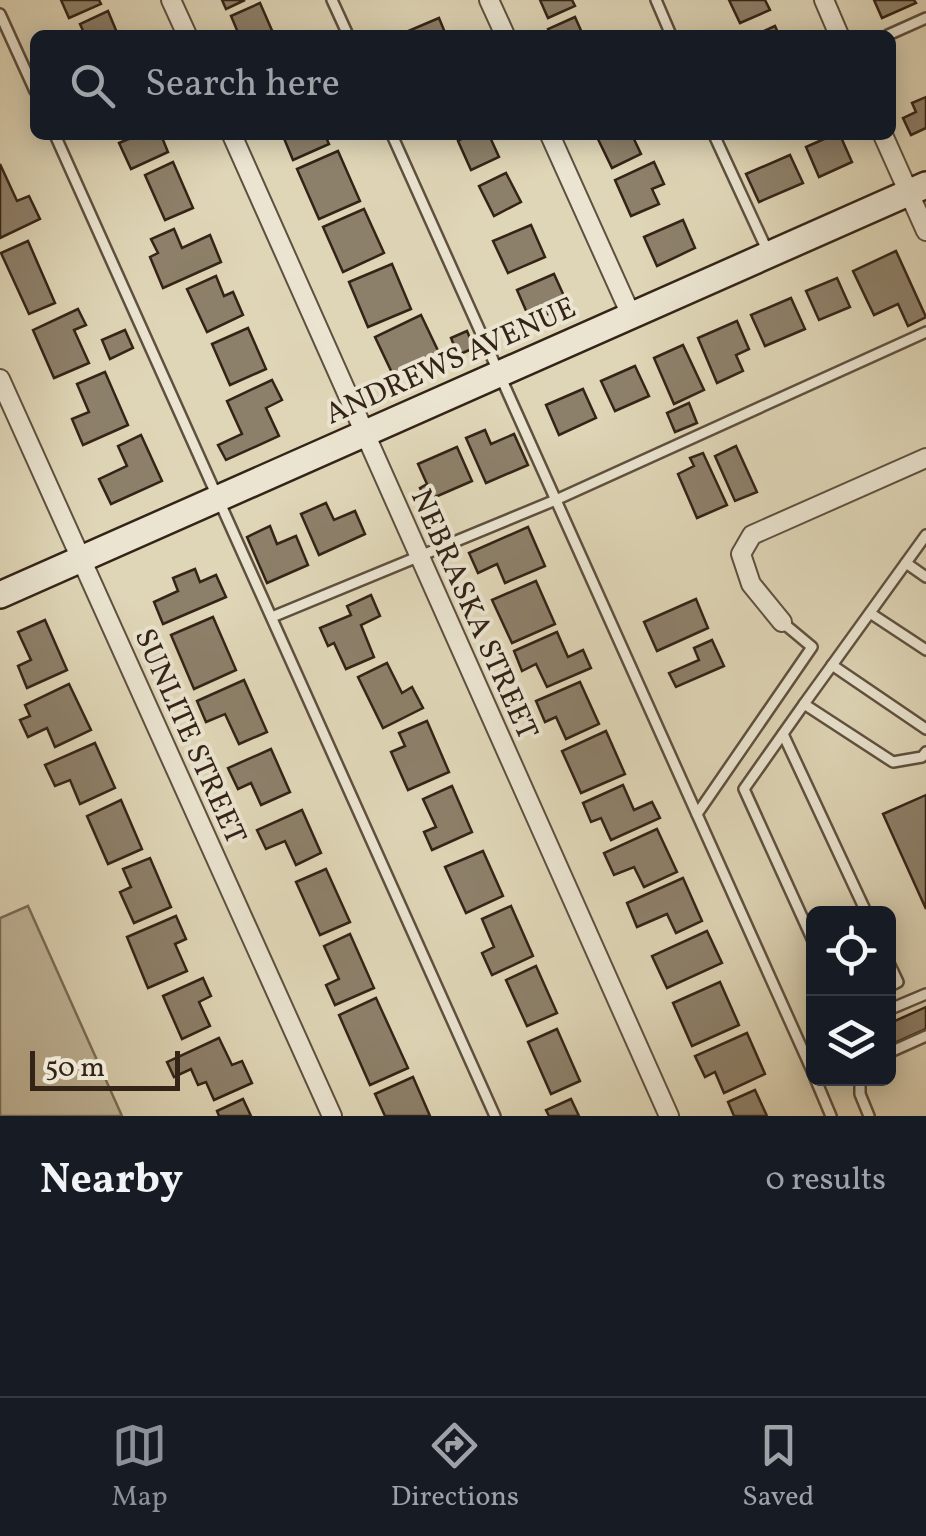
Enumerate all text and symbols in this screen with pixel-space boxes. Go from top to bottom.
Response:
search box [30,30,896,140]
icon: search [65,58,120,113]
text: Search here [145,59,340,112]
street label: ANDREWS AVENUE [319,288,583,436]
street label: NEBRASKA STREET [399,483,547,747]
street label: SUNLITE STREET [123,622,256,851]
map controls [806,906,896,1086]
button: locate [806,906,896,996]
button: layers [806,996,896,1086]
scale bar [30,1046,180,1090]
text: 50 m [45,1049,105,1088]
text: Nearby [40,1152,183,1211]
text: 0 results [766,1159,886,1203]
tab: Map [112,1418,168,1517]
tab: Directions [391,1418,519,1517]
tab: Saved [742,1418,814,1517]

